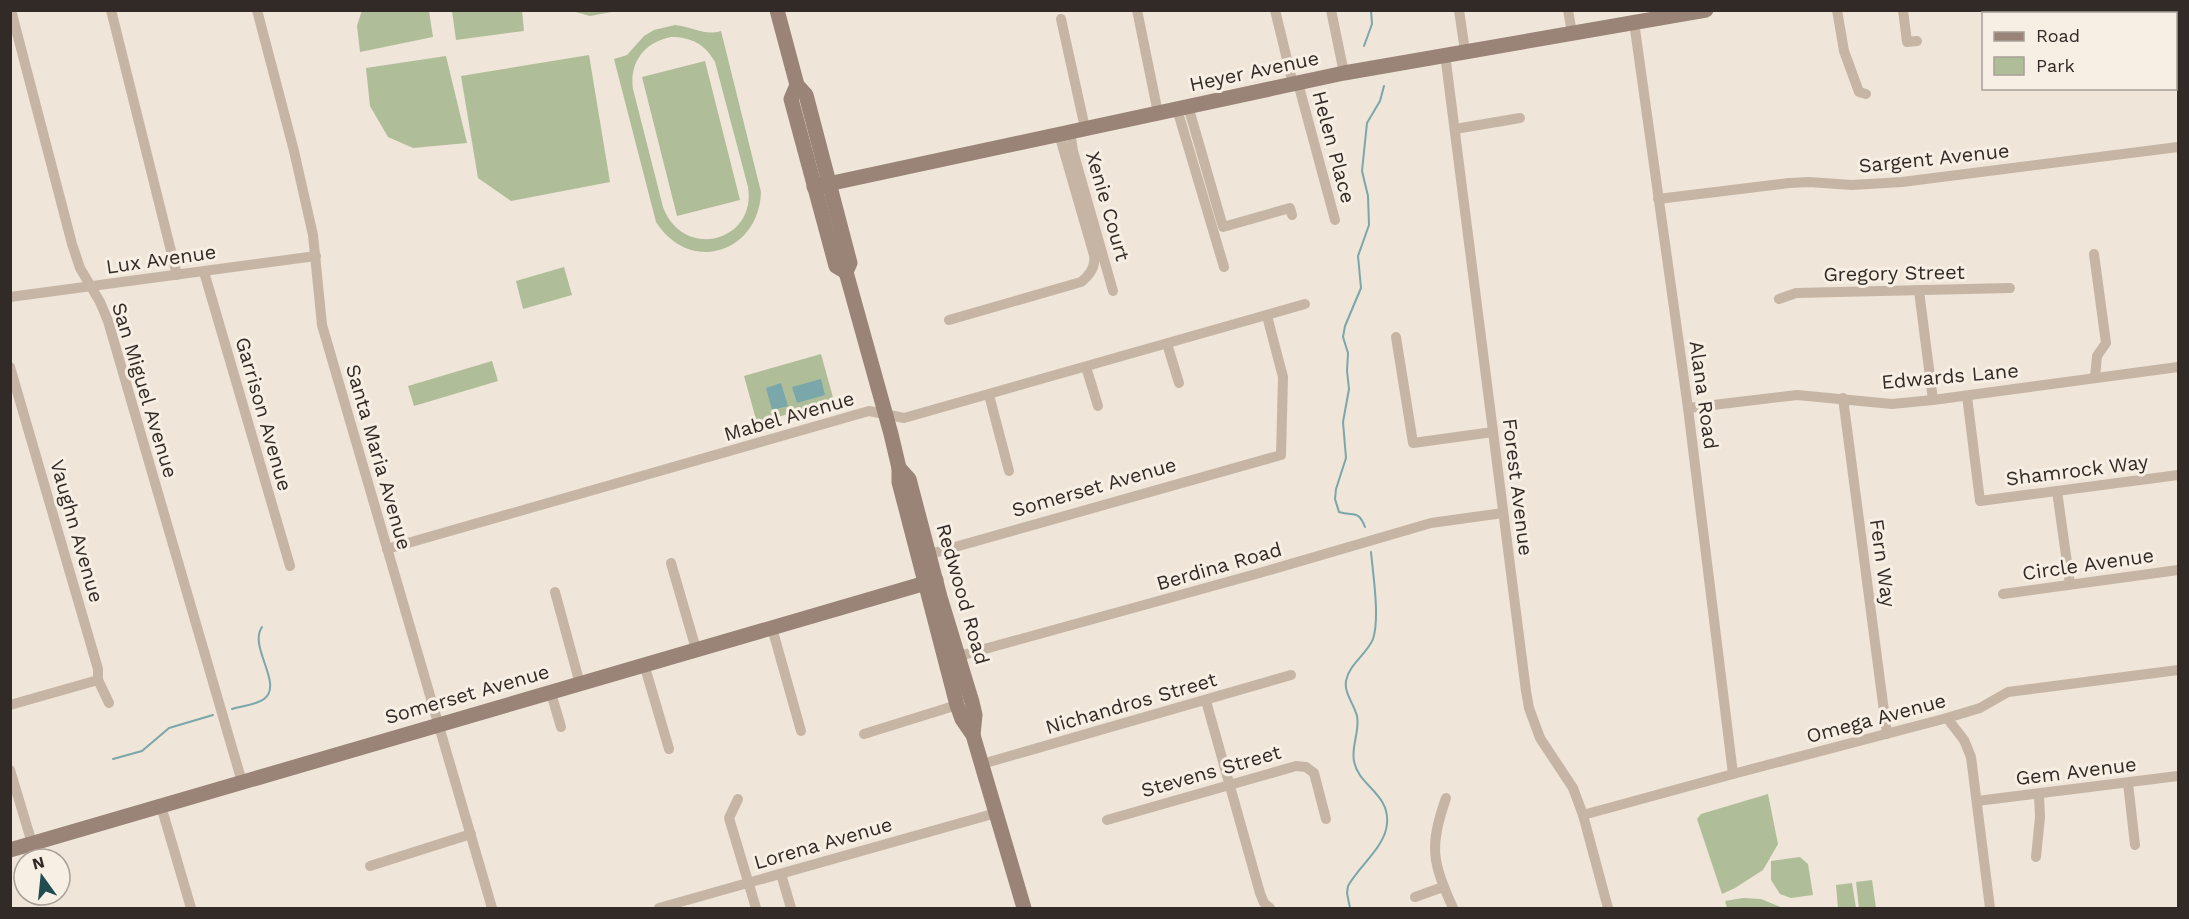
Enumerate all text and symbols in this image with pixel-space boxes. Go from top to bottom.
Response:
legend [1982,12,2177,90]
text: Road [2036,25,2080,46]
street label: Heyer Avenue [1187,46,1321,96]
text: Park [2036,55,2075,76]
street label: Helen Place [1307,88,1361,206]
street label: Sargent Avenue [1858,138,2010,178]
street label: Xenie Court [1081,148,1135,264]
street label: Lux Avenue [104,239,218,279]
street label: Gregory Street [1823,260,1966,286]
street label: San Miguel Avenue [107,299,183,481]
street label: Garrison Avenue [231,334,297,494]
street label: Alana Road [1684,339,1724,451]
street label: Edwards Lane [1880,358,2020,394]
street label: Santa Maria Avenue [341,362,417,552]
street label: Mabel Avenue [721,386,857,446]
street label: Forest Avenue [1498,417,1538,557]
street label: Shamrock Way [2004,449,2150,491]
street label: Somerset Avenue [1009,452,1179,522]
street label: Vaughn Avenue [45,457,109,605]
street label: Fern Way [1865,517,1901,609]
street label: Redwood Road [931,521,995,667]
street label: Berdina Road [1154,537,1284,595]
street label: Circle Avenue [2021,543,2155,585]
street label: Somerset Avenue [382,659,552,729]
street label: Nichandros Street [1043,667,1220,739]
street label: Omega Avenue [1803,688,1949,748]
street label: Stevens Street [1138,739,1284,802]
street label: Gem Avenue [2014,752,2138,790]
street label: Lorena Avenue [751,812,895,874]
north arrow [12,847,72,907]
text: N [30,852,46,874]

